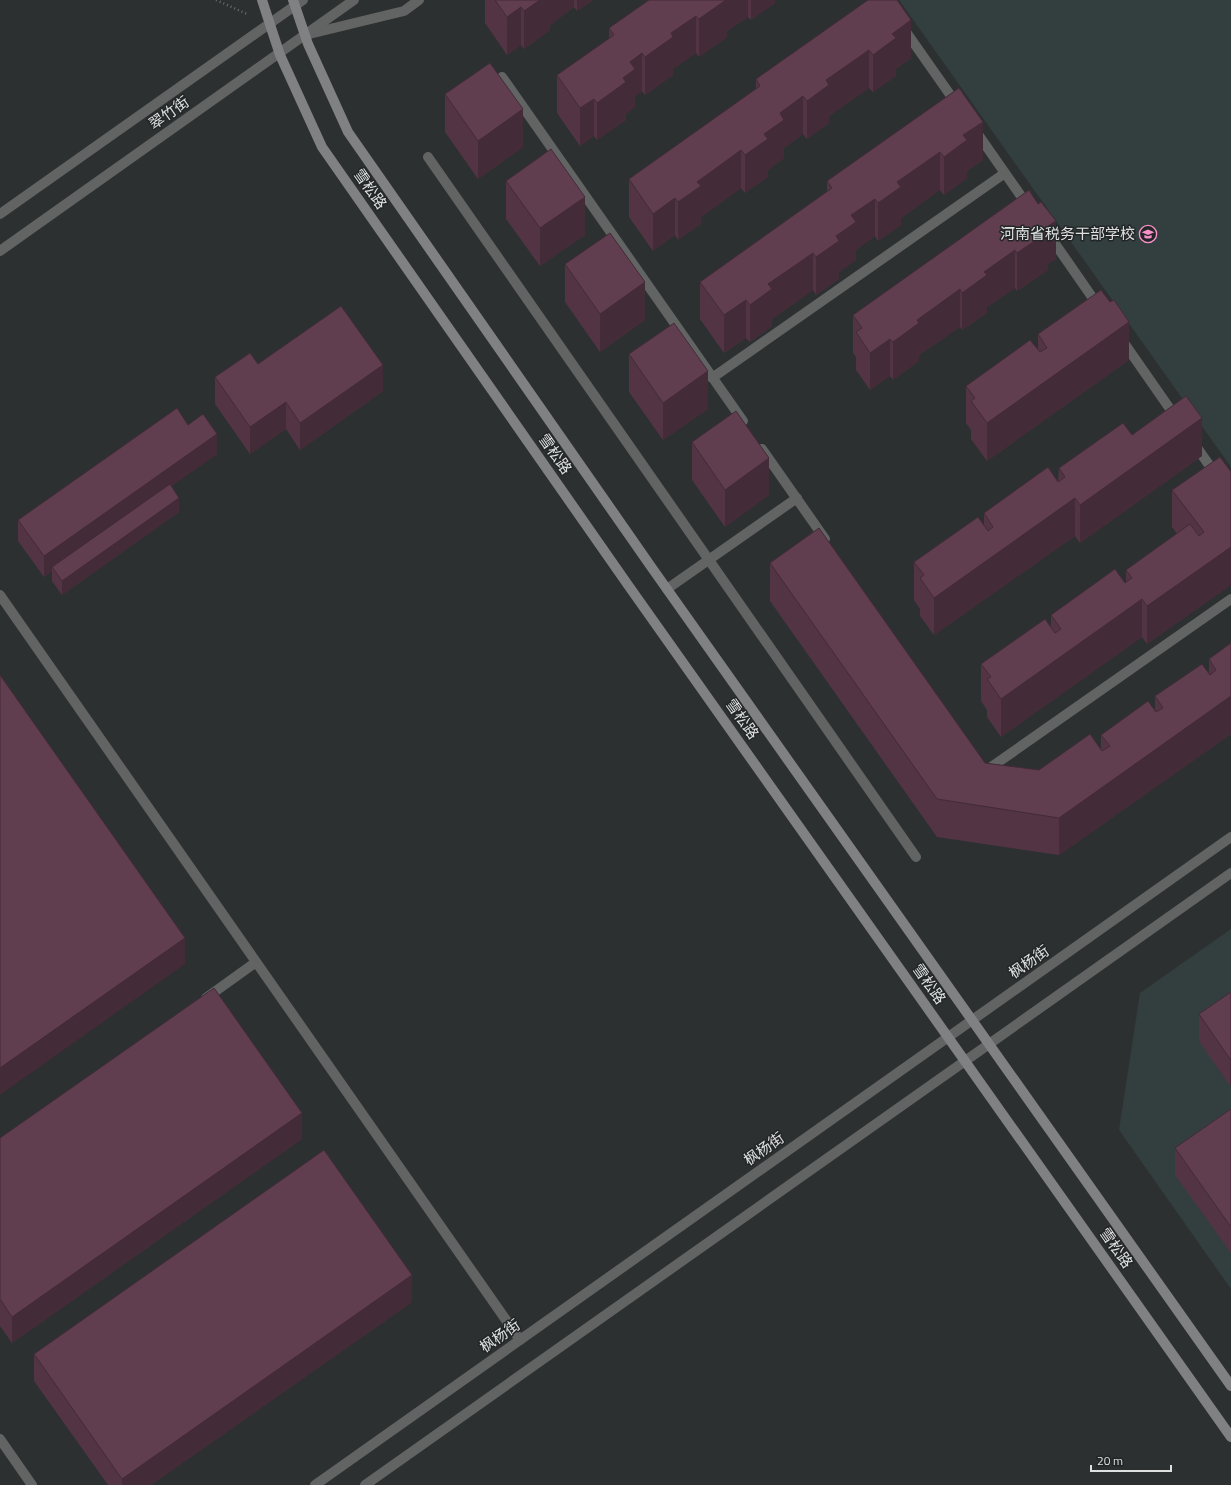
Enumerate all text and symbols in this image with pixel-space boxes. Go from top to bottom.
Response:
street label: 翠竹街 [144,90,194,135]
street label: 雪松路 [348,164,393,214]
place label: 河南省税务干部学校 [1000,222,1135,245]
school or university icon: 河南省税务干部学校 [1138,224,1158,244]
street label: 雪松路 [533,429,578,479]
street label: 雪松路 [720,694,765,744]
street label: 枫杨街 [1004,939,1054,984]
street label: 雪松路 [907,959,952,1009]
street label: 枫杨街 [739,1126,789,1171]
street label: 雪松路 [1094,1223,1139,1273]
street label: 枫杨街 [475,1313,525,1358]
scale bar [1091,1447,1171,1473]
text: 20 m [1097,1451,1123,1470]

